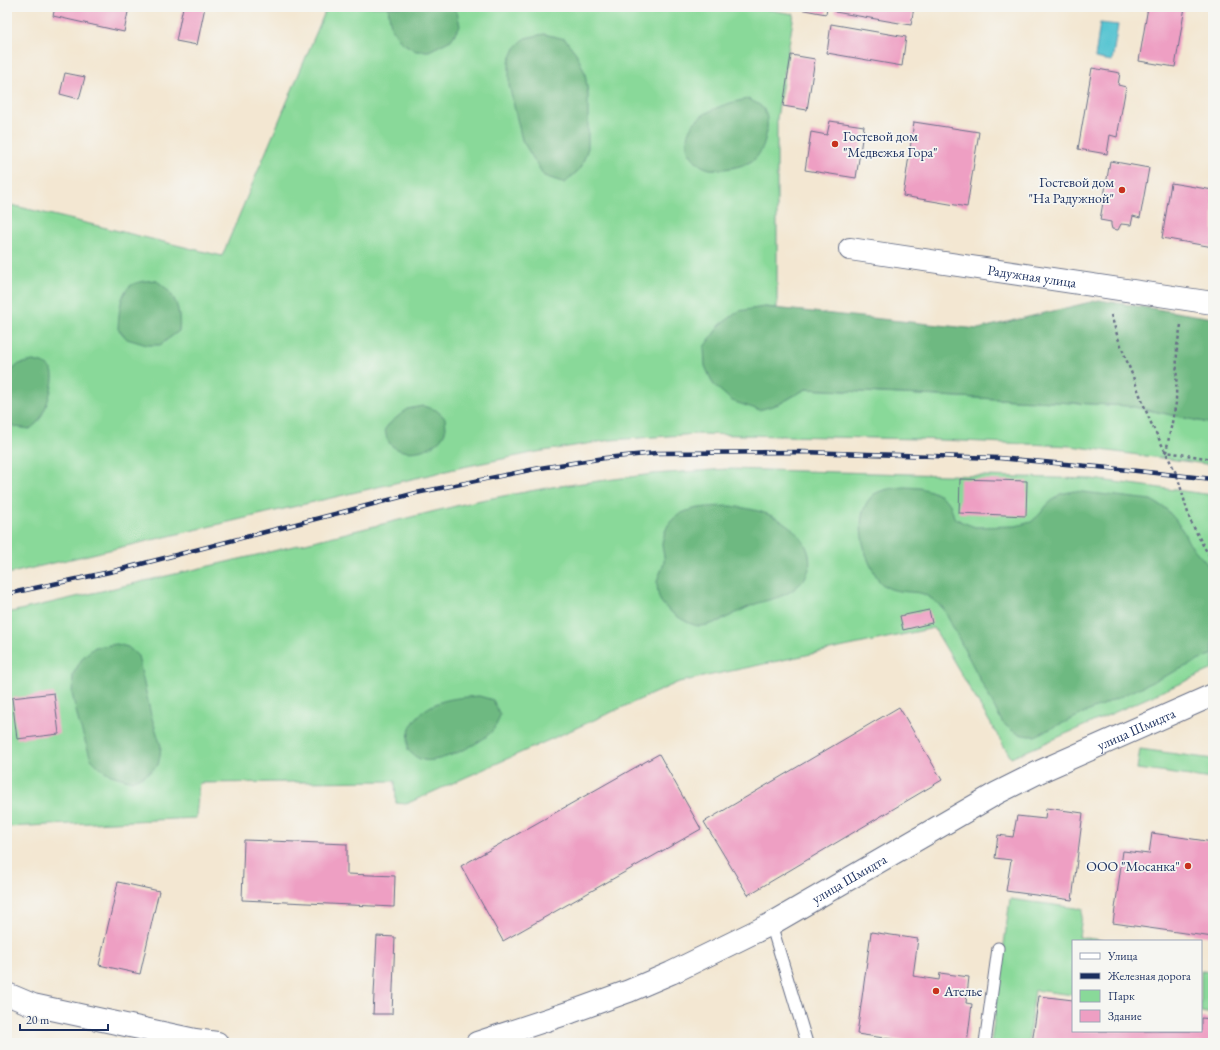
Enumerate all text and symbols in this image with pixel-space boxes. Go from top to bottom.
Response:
place label: Гостевой дом "Медвежья Гора" [843,127,938,161]
marker: Гостевой дом "Медвежья Гора" [830,139,840,149]
place label: Гостевой дом "На Радужной" [1028,173,1114,207]
marker: Гостевой дом "На Радужной" [1117,185,1127,195]
street label: Радужная улица [986,261,1078,292]
street label: улица Шмидта [1094,704,1178,754]
street label: улица Шмидта [808,850,890,908]
place label: ООО "Мосанка" [1086,857,1180,875]
marker: ООО "Мосанка" [1183,861,1193,871]
legend [1072,940,1202,1032]
text: Улица [1107,948,1138,964]
text: Железная дорога [1107,968,1191,984]
place label: Ателье [943,982,983,1000]
marker: Ателье [931,986,941,996]
text: Парк [1108,988,1135,1004]
scale bar [20,1006,108,1032]
text: Здание [1108,1008,1142,1024]
text: 20 m [26,1012,50,1028]

